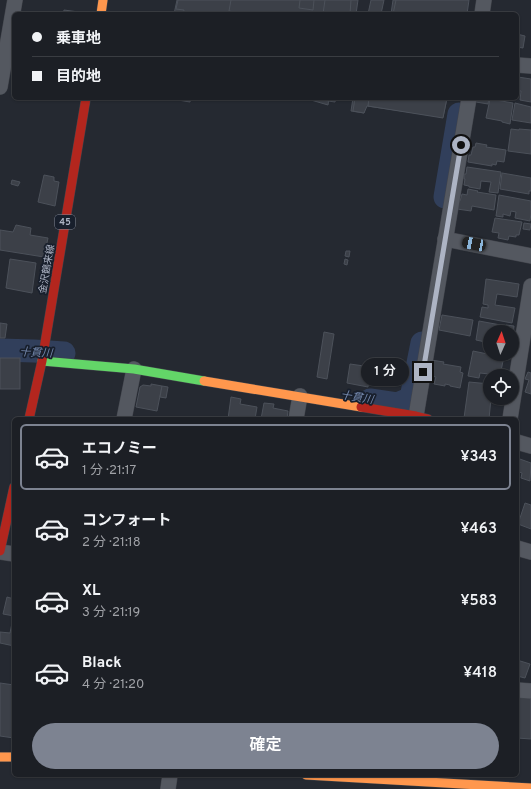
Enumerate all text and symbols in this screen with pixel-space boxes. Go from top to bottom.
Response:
text: 乗車地 [56,30,101,49]
text: 目的地 [56,68,101,87]
route start [452,136,470,154]
road number: 45 [55,215,75,229]
car [461,236,487,252]
street label: 金沢鶴来線 [37,244,58,295]
north arrow [483,325,519,361]
map controls [483,325,519,405]
water label: 十貫川 [19,345,54,361]
callout: 1 分 [361,358,409,386]
route end [414,363,432,381]
text: 1 分 [374,364,396,380]
button: locate [483,369,519,405]
water label: 十貫川 [339,388,375,408]
icon: car [34,439,70,475]
text: エコノミー [82,440,157,459]
text: ¥343 [461,448,497,467]
text: 1 分 · 21:17 [82,463,136,479]
icon: car [34,511,70,547]
text: コンフォート [82,512,172,531]
text: ¥463 [460,520,497,539]
text: 2 分 · 21:18 [82,535,141,551]
text: XL [82,582,100,601]
icon: car [34,583,70,619]
text: ¥583 [461,592,497,611]
text: 3 分 · 21:19 [82,605,140,621]
text: Black [82,654,122,673]
icon: car [34,655,70,691]
text: ¥418 [463,664,497,683]
text: 4 分 · 21:20 [82,677,144,693]
button: 確定 [32,723,499,769]

